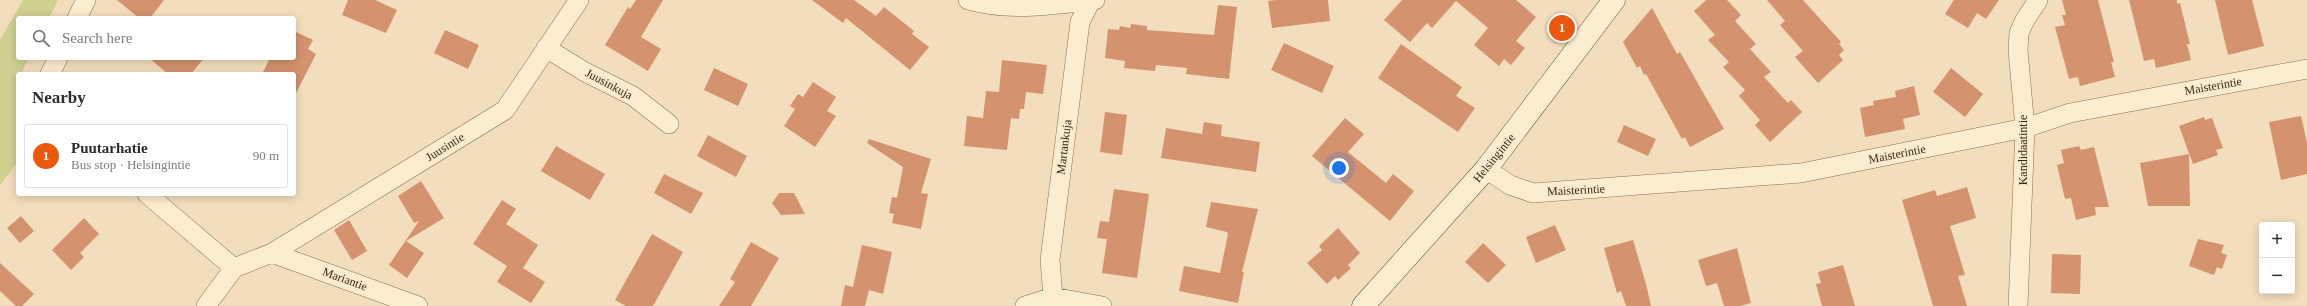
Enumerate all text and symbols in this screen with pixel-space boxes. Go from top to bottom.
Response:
pin: 1 [1549,13,1575,43]
search box [16,16,296,60]
icon: search [30,27,52,49]
text: Search here [62,30,132,46]
street label: Juusinkuja [583,66,636,103]
street label: Maisterintie [2183,74,2243,98]
text: Nearby [32,88,86,107]
street label: Kandidaatintie [2016,115,2030,185]
street label: Martankuja [1054,118,1074,175]
street label: Juusintie [423,130,467,164]
street label: Helsingintie [1470,131,1518,185]
text: Puutarhatie [71,140,148,156]
street label: Maisterintie [1867,142,1927,166]
text: 1 [43,148,49,163]
text: 90 m [253,148,279,163]
text: Bus stop · Helsingintie [71,157,191,172]
your location [1329,158,1349,178]
street label: Maisterintie [1547,181,1605,199]
map controls [2259,222,2295,294]
button: + [2259,222,2295,258]
button: − [2259,258,2295,294]
street label: Mariantie [321,264,369,294]

